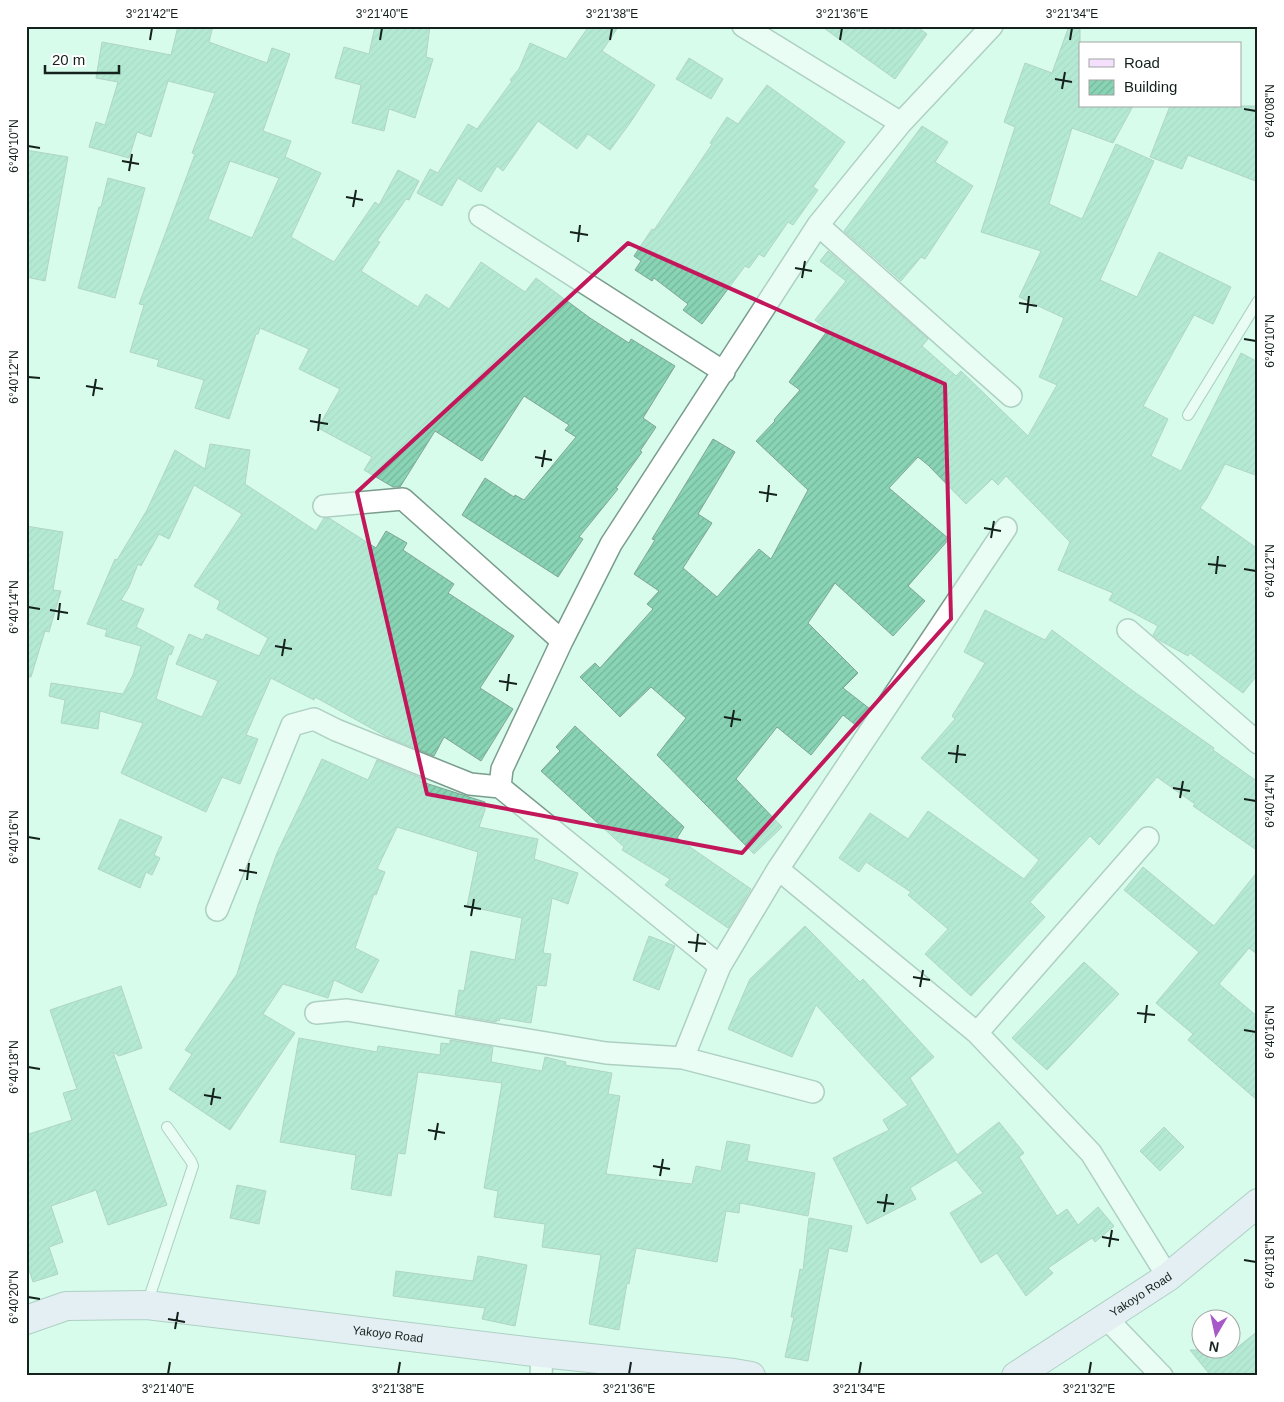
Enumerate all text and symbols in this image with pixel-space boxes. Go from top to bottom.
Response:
text: 3°21'42"E [126,7,178,21]
text: 3°21'40"E [356,7,408,21]
text: 3°21'38"E [586,7,638,21]
text: 3°21'36"E [816,7,868,21]
text: 3°21'34"E [1046,7,1098,21]
scale bar [45,42,119,74]
legend [1079,42,1242,108]
text: 20 m [52,51,85,68]
text: Road [1124,54,1160,71]
text: Building [1124,78,1177,95]
text: 6°40'08"N [1263,84,1277,138]
text: 6°40'10"N [7,119,21,173]
text: 6°40'10"N [1263,314,1277,368]
text: 6°40'12"N [7,350,21,404]
text: 6°40'12"N [1263,544,1277,598]
text: 6°40'14"N [7,580,21,634]
text: 6°40'14"N [1263,774,1277,828]
text: 6°40'16"N [7,810,21,864]
text: 6°40'16"N [1263,1005,1277,1059]
text: 6°40'18"N [7,1040,21,1094]
text: 6°40'18"N [1263,1235,1277,1289]
street label: Yakoyo Road [1107,1269,1175,1320]
text: 6°40'20"N [7,1270,21,1324]
north arrow [1192,1310,1242,1360]
street label: Yakoyo Road [352,1323,424,1346]
text: N [1208,1338,1220,1356]
text: 3°21'40"E [142,1382,194,1396]
text: 3°21'38"E [372,1382,424,1396]
text: 3°21'36"E [603,1382,655,1396]
text: 3°21'34"E [833,1382,885,1396]
text: 3°21'32"E [1063,1382,1115,1396]

